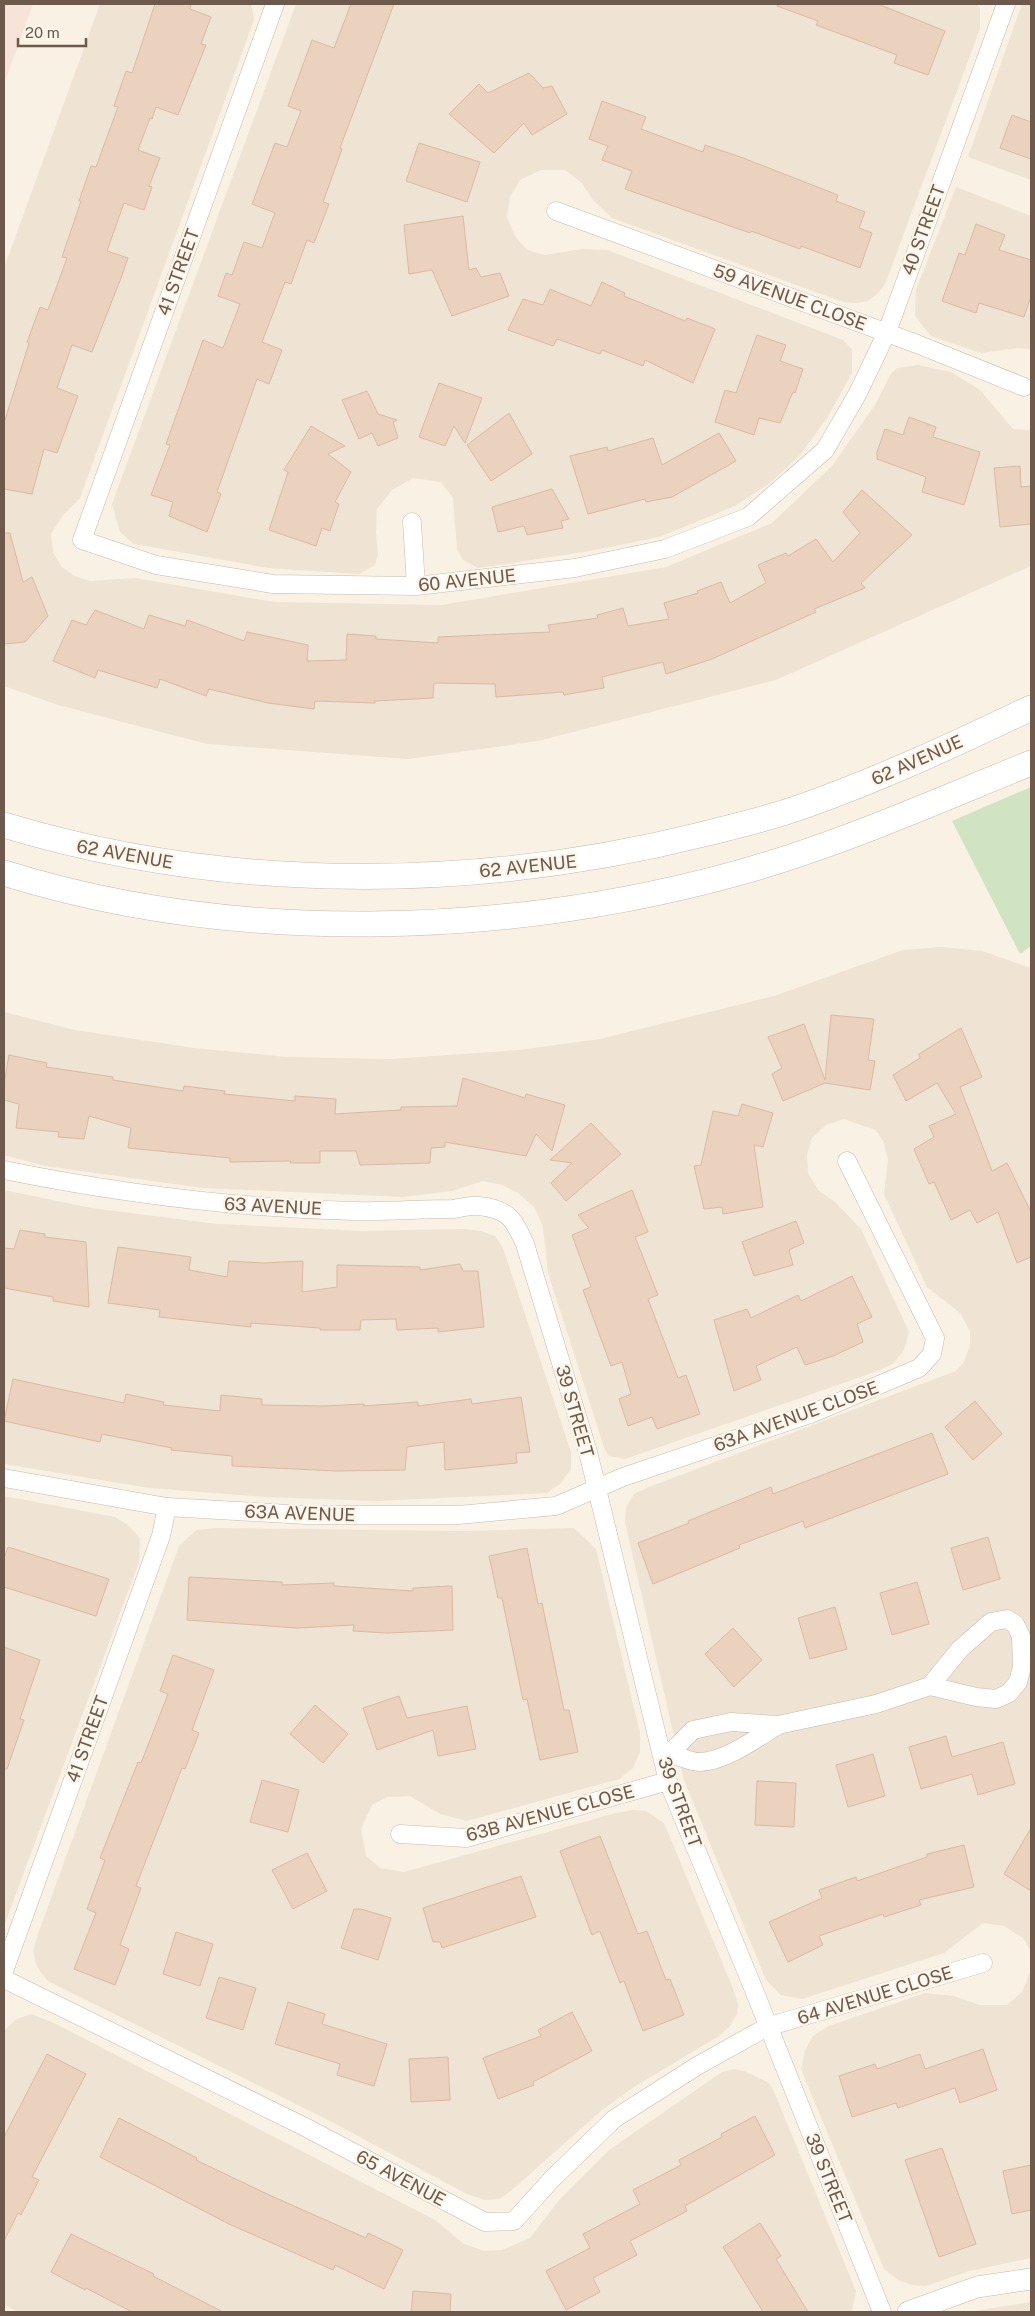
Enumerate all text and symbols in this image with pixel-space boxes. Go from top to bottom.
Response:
scale bar [18,15,85,47]
text: 20 m [25,24,60,41]
street label: 40 STREET [897,182,949,278]
street label: 41 STREET [153,225,204,318]
street label: 59 AVENUE CLOSE [710,259,870,335]
street label: 60 AVENUE [417,564,517,596]
street label: 62 AVENUE [868,731,966,789]
street label: 62 AVENUE [75,835,175,873]
street label: 62 AVENUE [478,850,578,882]
street label: 63 AVENUE [223,1193,323,1219]
street label: 39 STREET [552,1362,598,1460]
street label: 63A AVENUE CLOSE [711,1376,881,1456]
street label: 63A AVENUE [244,1501,356,1525]
street label: 41 STREET [62,1692,113,1785]
street label: 39 STREET [654,1754,706,1850]
street label: 63B AVENUE CLOSE [464,1780,636,1846]
street label: 64 AVENUE CLOSE [795,1961,955,2029]
street label: 39 STREET [801,2130,857,2226]
street label: 65 AVENUE [353,2146,449,2210]

